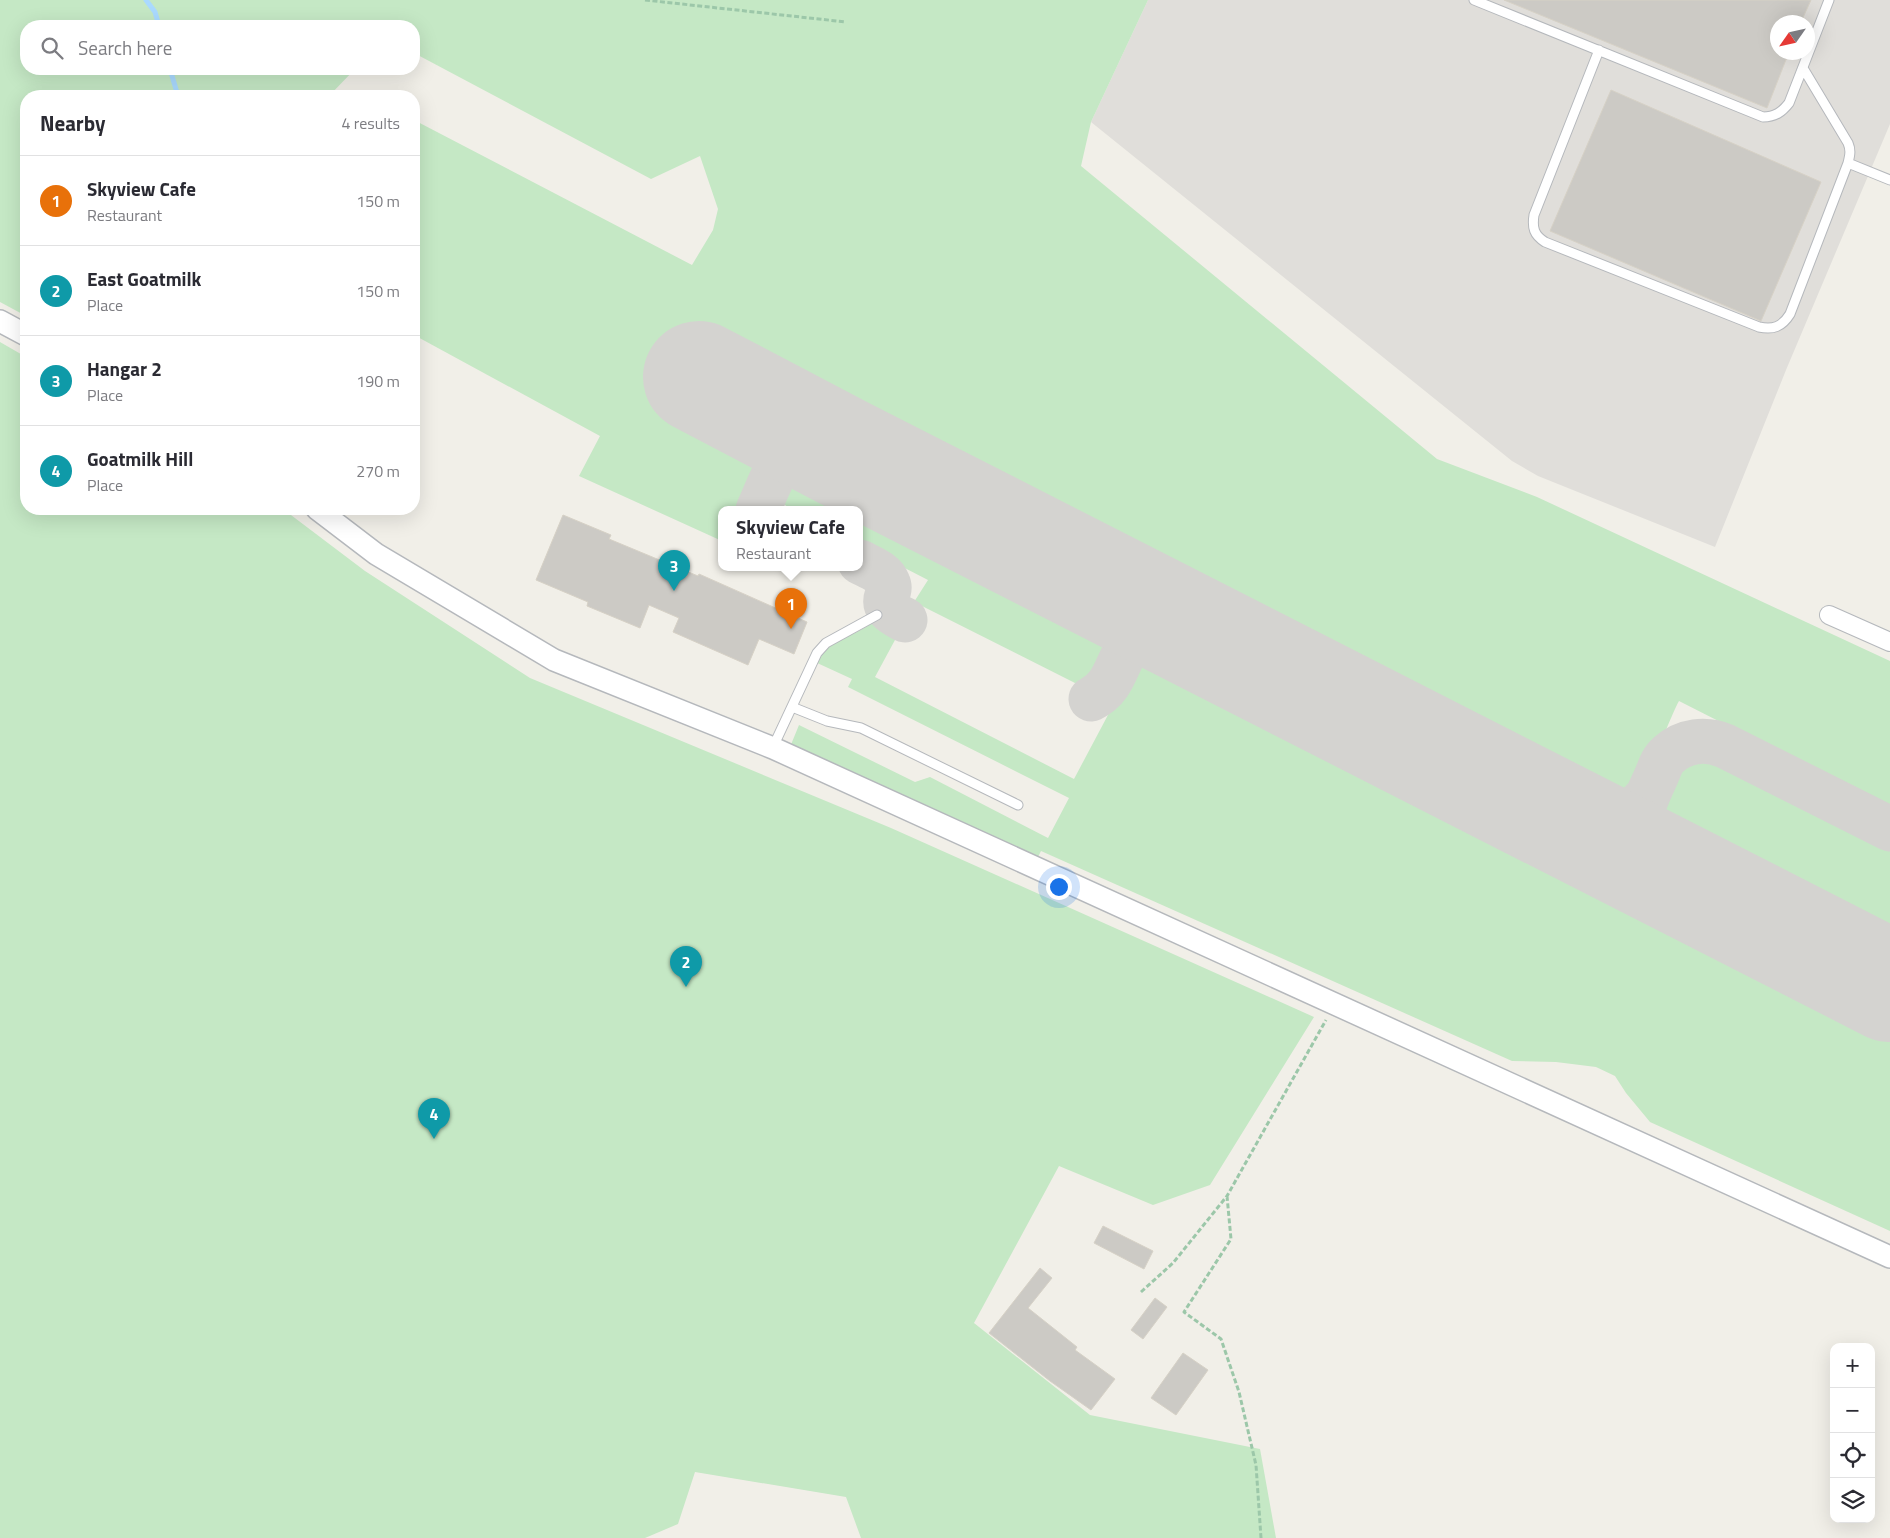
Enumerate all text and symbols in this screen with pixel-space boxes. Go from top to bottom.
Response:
north arrow [1770,15,1815,60]
search box [20,20,420,75]
text: Search here [78,33,172,62]
icon: search [38,34,66,62]
text: Nearby [40,107,105,139]
text: 4 results [341,111,400,135]
text: Skyview Cafe [87,174,196,203]
text: 1 [52,189,60,213]
text: 150 m [356,189,400,213]
text: Restaurant [87,203,162,227]
text: East Goatmilk [87,264,201,293]
text: 2 [52,279,60,303]
text: 150 m [356,279,400,303]
text: Place [87,293,123,317]
text: Hangar 2 [87,354,162,383]
text: 3 [52,369,60,393]
text: 190 m [356,369,400,393]
text: Place [87,383,123,407]
text: Goatmilk Hill [87,444,193,473]
text: 4 [52,459,60,483]
text: 270 m [356,459,400,483]
text: Place [87,473,123,497]
popup [718,506,863,571]
text: Skyview Cafe [736,512,845,541]
text: Restaurant [736,541,811,565]
pin: 3 [658,550,690,591]
pin: 1 [775,588,807,629]
your location [1046,874,1072,900]
pin: 2 [670,946,702,987]
pin: 4 [418,1098,450,1139]
map controls [1830,1343,1875,1523]
button: + [1830,1343,1875,1388]
button: − [1830,1388,1875,1433]
button: locate [1830,1433,1875,1478]
button: layers [1830,1478,1875,1523]

